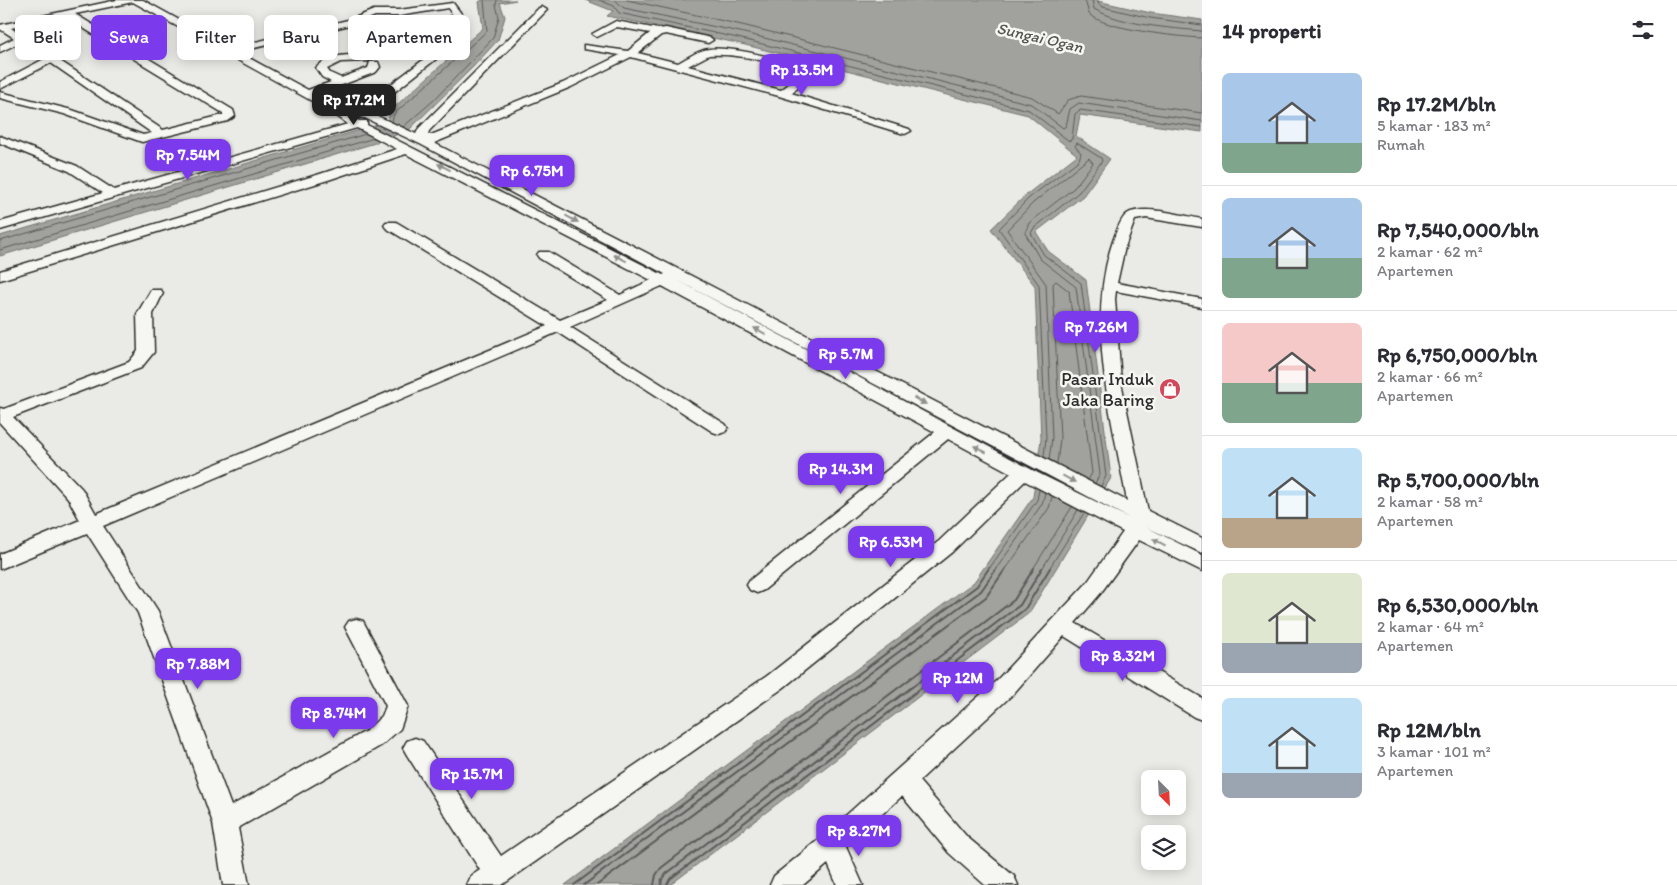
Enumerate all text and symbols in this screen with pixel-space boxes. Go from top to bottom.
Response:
chip: Beli [15,15,81,60]
chip: Sewa [91,15,167,60]
chip: Filter [177,15,254,60]
chip: Baru [264,15,338,60]
chip: Apartemen [348,15,470,60]
icon: filters [1629,16,1657,44]
water label: Sungai Ogan [995,18,1085,57]
text: 14 properti [1222,18,1321,43]
pin: Rp 13.5M [750,54,854,96]
text: Rp 13.5M [771,60,833,79]
pin: Rp 17.2M [302,84,406,126]
text: Rp 17.2M [323,90,385,109]
text: Rp 17.2M/bln [1377,91,1496,116]
icon: home [1262,93,1322,153]
text: 5 kamar · 183 m² [1377,116,1491,135]
text: Rumah [1377,135,1425,154]
pin: Rp 7.54M [136,138,240,181]
text: Rp 7.54M [156,145,220,164]
pin: Rp 6.75M [480,154,584,197]
text: Rp 6.75M [500,161,564,180]
one-way arrow [437,163,451,171]
one-way arrow [565,215,579,223]
text: Rp 7,540,000/bln [1377,217,1539,242]
icon: home [1262,218,1322,278]
text: 2 kamar · 62 m² [1377,242,1483,261]
one-way arrow [612,254,627,262]
text: Apartemen [1377,261,1453,280]
pin: Rp 7.26M [1044,310,1148,353]
text: Rp 7.26M [1064,317,1128,336]
one-way arrow [753,327,767,336]
pin: Rp 5.7M [800,338,892,380]
text: Rp 6,750,000/bln [1377,342,1537,367]
icon: home [1262,343,1322,403]
text: Rp 5.7M [819,344,873,363]
text: 2 kamar · 66 m² [1377,367,1483,386]
place label: Pasar Induk Jaka Baring [1061,368,1155,411]
shop icon: Pasar Induk Jaka Baring [1158,377,1182,401]
text: Apartemen [1377,386,1453,405]
one-way arrow [913,397,928,405]
one-way arrow [973,445,988,453]
pin: Rp 14.3M [789,452,893,495]
text: Rp 14.3M [809,459,873,478]
text: Rp 5,700,000/bln [1377,467,1539,492]
icon: home [1262,468,1322,528]
one-way arrow [1062,475,1076,483]
text: 2 kamar · 58 m² [1377,492,1483,511]
text: Apartemen [1377,511,1453,530]
pin: Rp 6.53M [839,526,943,568]
text: Rp 6.53M [859,532,923,551]
one-way arrow [1152,538,1166,546]
text: Rp 6,530,000/bln [1377,592,1538,617]
icon: home [1262,593,1322,653]
text: 2 kamar · 64 m² [1377,617,1484,636]
text: Apartemen [1377,636,1453,655]
pin: Rp 8.32M [1071,640,1175,682]
text: Rp 8.32M [1091,646,1155,665]
pin: Rp 7.88M [146,648,250,690]
text: Rp 7.88M [166,654,230,673]
pin: Rp 12M [917,662,999,704]
text: Rp 12M [933,668,983,687]
pin: Rp 8.74M [282,696,386,739]
text: Rp 8.74M [302,703,366,722]
text: Rp 12M/bln [1377,717,1481,742]
icon: home [1262,718,1322,778]
text: 3 kamar · 101 m² [1377,742,1491,761]
pin: Rp 15.7M [420,758,524,800]
text: Apartemen [1377,761,1453,780]
text: Rp 15.7M [441,764,503,783]
north arrow [1141,770,1186,815]
map controls [1141,770,1186,870]
pin: Rp 8.27M [807,814,911,857]
text: Rp 8.27M [827,821,891,840]
button: layers [1141,825,1186,870]

